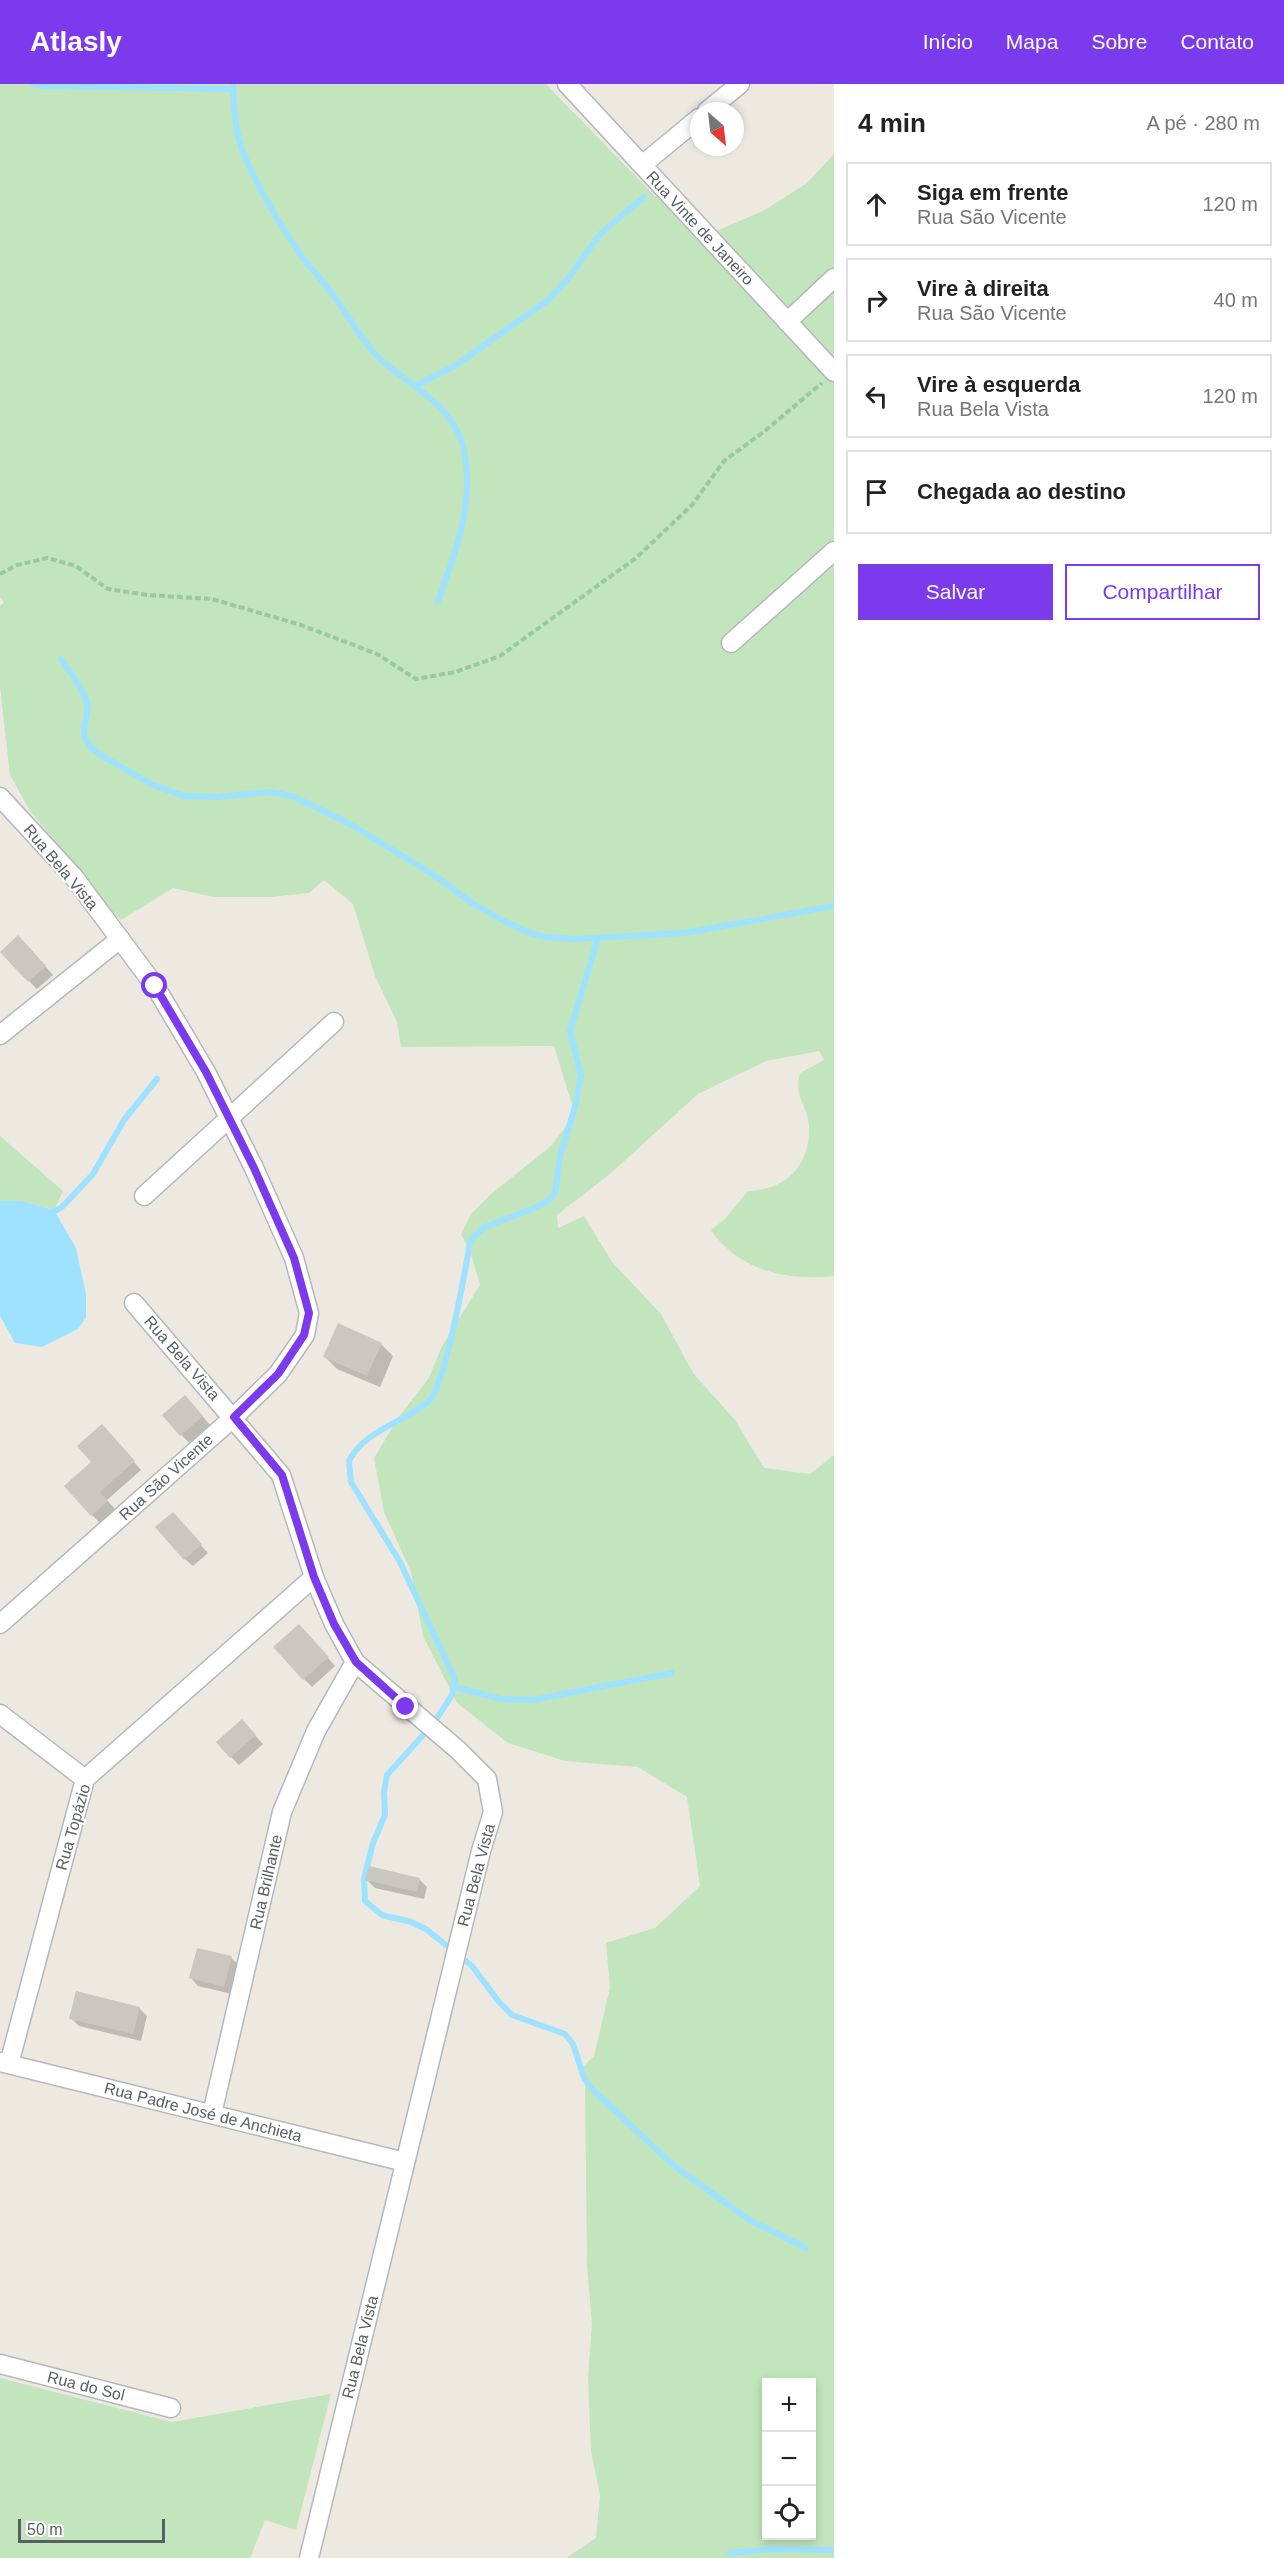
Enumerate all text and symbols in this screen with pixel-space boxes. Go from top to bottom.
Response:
text: Atlasly [30,26,122,57]
text: Início [923,30,973,53]
text: Mapa [1006,30,1058,53]
text: Sobre [1091,30,1147,53]
text: Contato [1180,30,1254,53]
north arrow [690,102,744,156]
text: 4 min [858,108,926,138]
text: A pé · 280 m [1147,112,1260,134]
street label: Rua Vinte de Janeiro [643,168,757,288]
text: Siga em frente [917,180,1069,205]
icon: ahead [860,188,893,221]
text: 120 m [1202,193,1258,215]
text: Rua São Vicente [917,206,1067,228]
text: Vire à direita [917,276,1049,301]
icon: right [860,284,893,317]
text: 40 m [1214,289,1258,311]
text: Rua São Vicente [917,302,1067,324]
text: Vire à esquerda [917,372,1080,397]
icon: left [860,380,893,413]
text: 120 m [1202,385,1258,407]
text: Rua Bela Vista [917,398,1049,420]
icon: arrive [860,476,893,509]
text: Chegada ao destino [917,479,1126,504]
button: Salvar [858,564,1053,620]
button: Compartilhar [1065,564,1260,620]
street label: Rua Bela Vista [21,821,101,913]
route start [141,972,167,998]
street label: Rua Bela Vista [141,1313,223,1403]
street label: Rua São Vicente [116,1431,216,1523]
route end [392,1693,418,1719]
street label: Rua Topázio [53,1782,93,1872]
street label: Rua Bela Vista [454,1822,498,1928]
street label: Rua Brilhante [247,1833,285,1931]
street label: Rua Padre José de Anchieta [103,2079,304,2145]
street label: Rua Bela Vista [339,2294,381,2400]
street label: Rua do Sol [46,2368,126,2404]
map controls [762,2378,816,2540]
button: + [762,2378,816,2432]
button: − [762,2432,816,2486]
button: locate [762,2486,816,2540]
scale bar [18,2516,165,2544]
text: 50 m [27,2521,63,2538]

